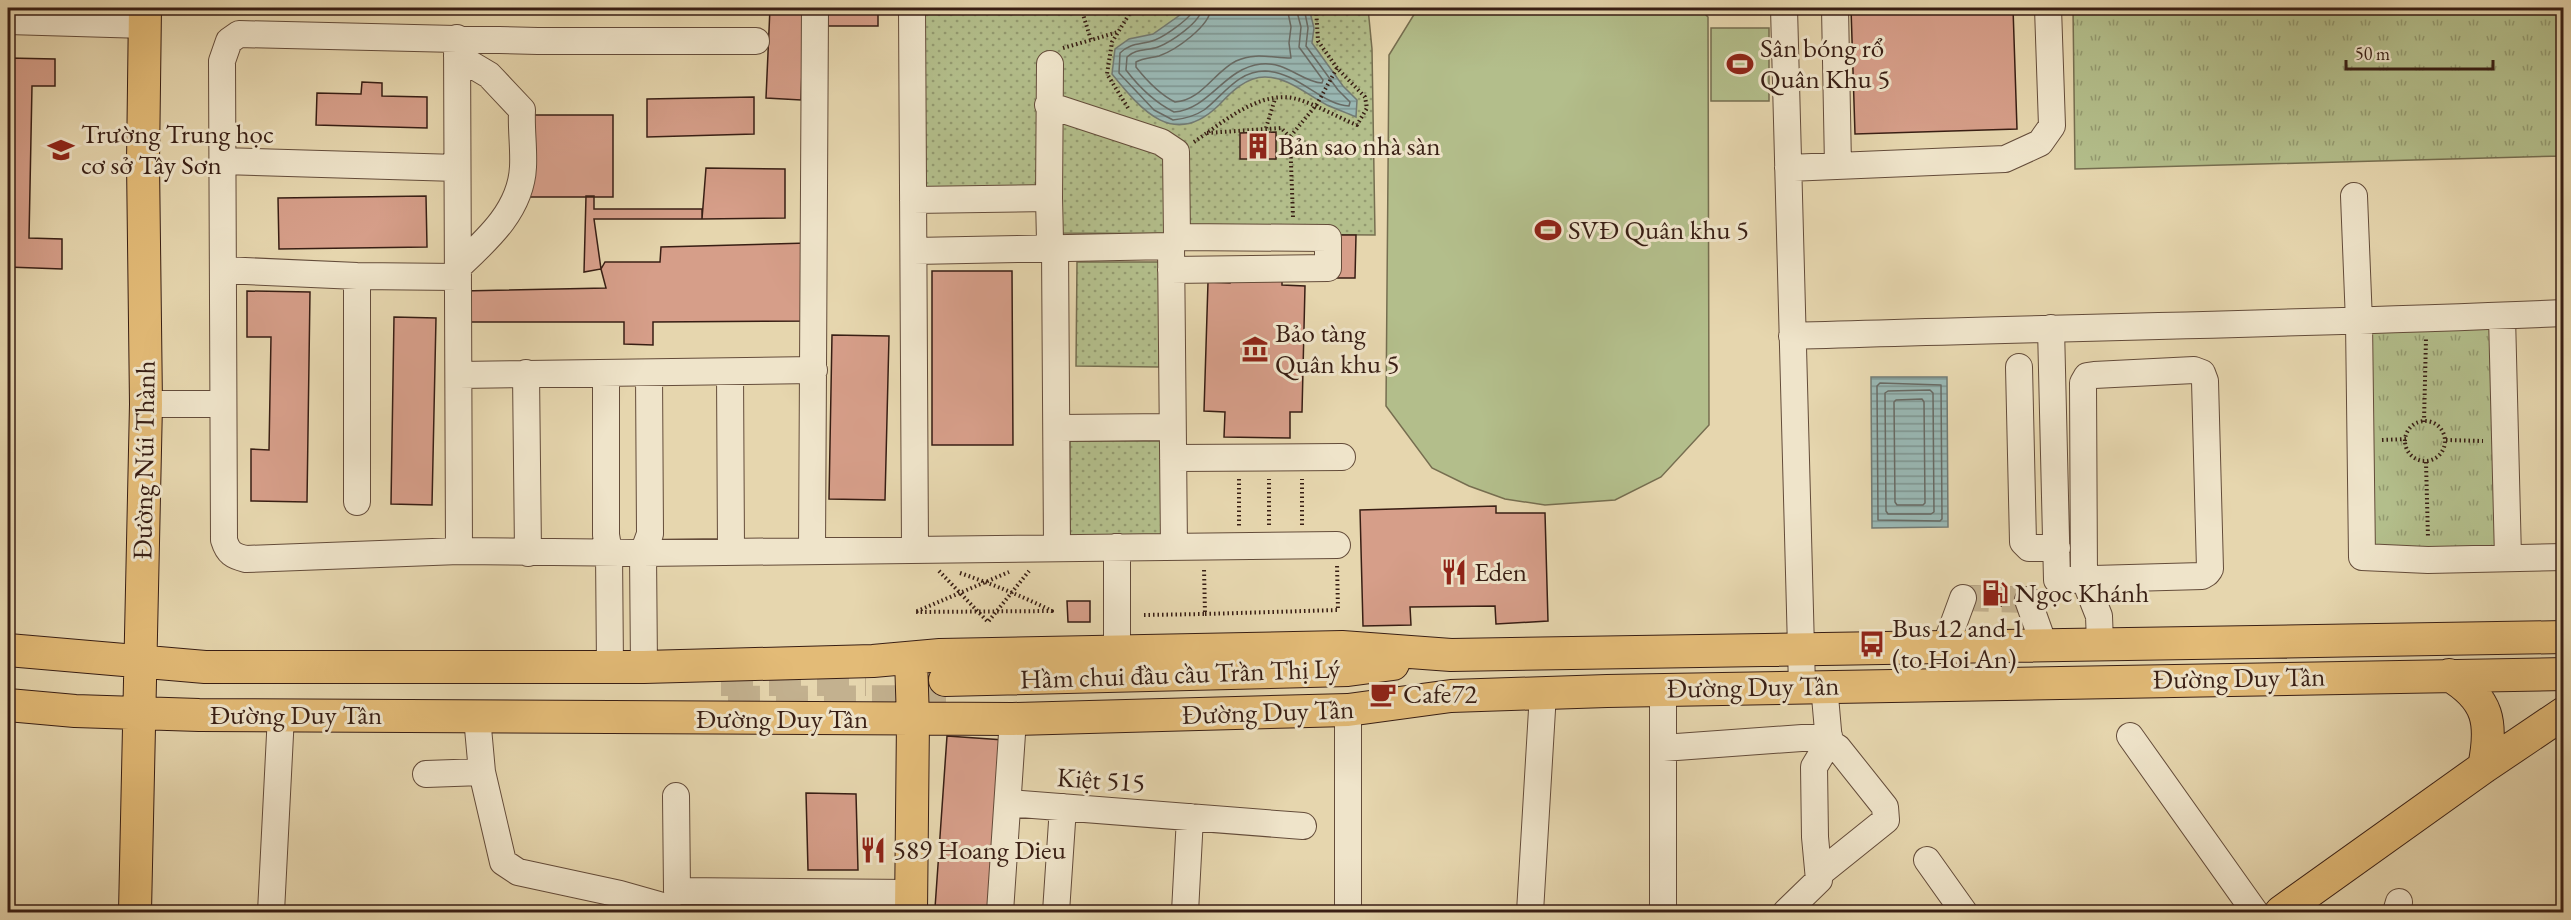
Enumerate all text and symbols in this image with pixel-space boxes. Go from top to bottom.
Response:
place label: Sân bóng rổ Quân Khu 5 [1760,30,1890,96]
scale bar [2346,33,2493,71]
text: 50 m [2355,42,2390,65]
sports icon: Sân bóng rổ Quân Khu 5 [1725,49,1755,79]
place label: Trường Trung học cơ sở Tây Sơn [81,116,274,182]
place label: Bản sao nhà sàn [1278,128,1441,163]
building icon: Bản sao nhà sàn [1243,131,1273,161]
school or university icon: Trường Trung học cơ sở Tây Sơn [46,135,76,165]
place label: SVĐ Quân khu 5 [1568,212,1749,247]
sports icon: SVĐ Quân khu 5 [1533,215,1563,245]
place label: Bảo tàng Quân khu 5 [1275,315,1399,381]
museum icon: Bảo tàng Quân khu 5 [1240,334,1270,364]
street label: Đường Núi Thành [124,360,163,560]
place label: Eden [1474,554,1527,589]
restaurant icon: Eden [1439,557,1469,587]
place label: Ngọc Khánh [2015,575,2149,610]
fuel station icon: Ngọc Khánh [1980,578,2010,608]
place label: Bus 12 and 1 (to Hoi An) [1892,610,2025,676]
bus stop icon: Bus 12 and 1 (to Hoi An) [1857,629,1887,659]
street label: Hầm chui đầu cầu Trần Thị Lý [1019,650,1341,697]
street label: Đường Duy Tân [2152,658,2326,697]
street label: Đường Duy Tân [1666,667,1840,706]
place label: Cafe72 [1403,676,1477,711]
cafe icon: Cafe72 [1368,679,1398,709]
street label: Đường Duy Tân [1181,691,1355,732]
street label: Đường Duy Tân [210,697,382,732]
street label: Đường Duy Tân [696,701,868,736]
street label: Kiệt 515 [1056,759,1146,800]
place label: 589 Hoang Dieu [893,832,1066,867]
restaurant icon: 589 Hoang Dieu [858,835,888,865]

